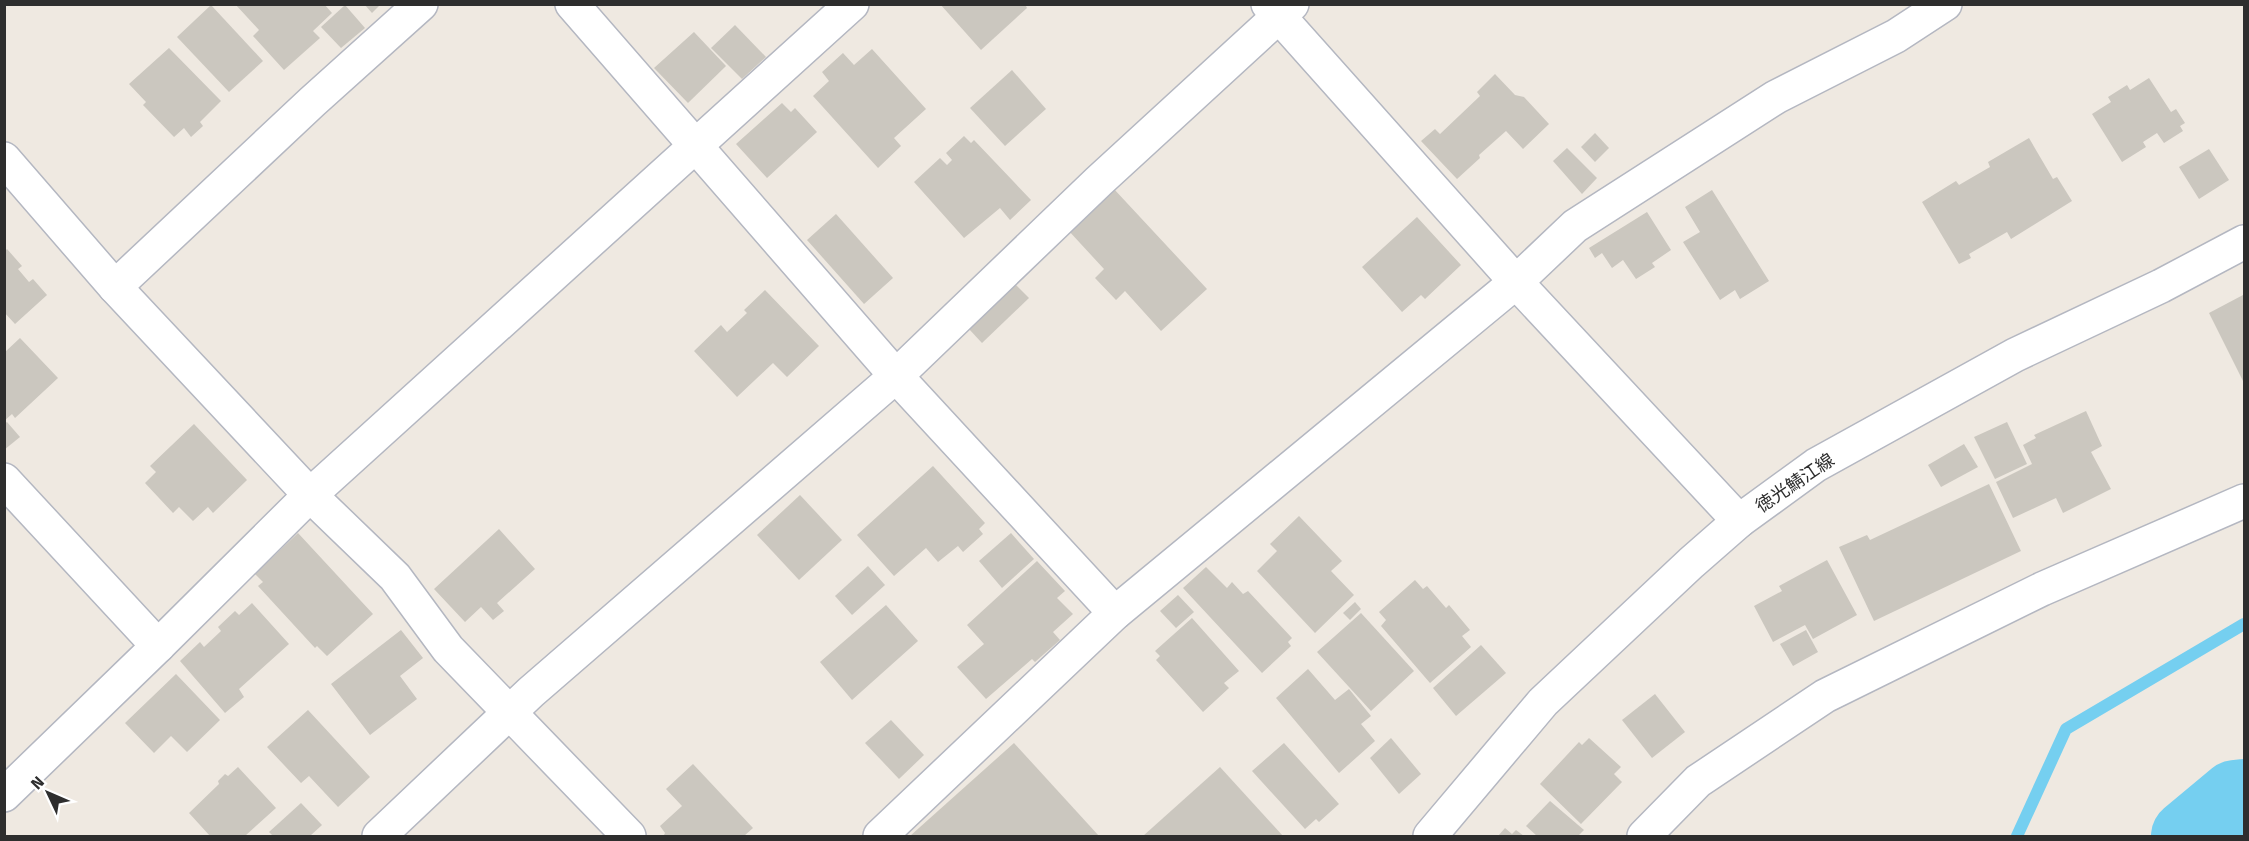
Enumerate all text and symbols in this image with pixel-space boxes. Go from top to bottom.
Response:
street label: 徳光鯖江線 [1752,449,1838,517]
north arrow [18,763,78,823]
text: N [27,773,48,793]

